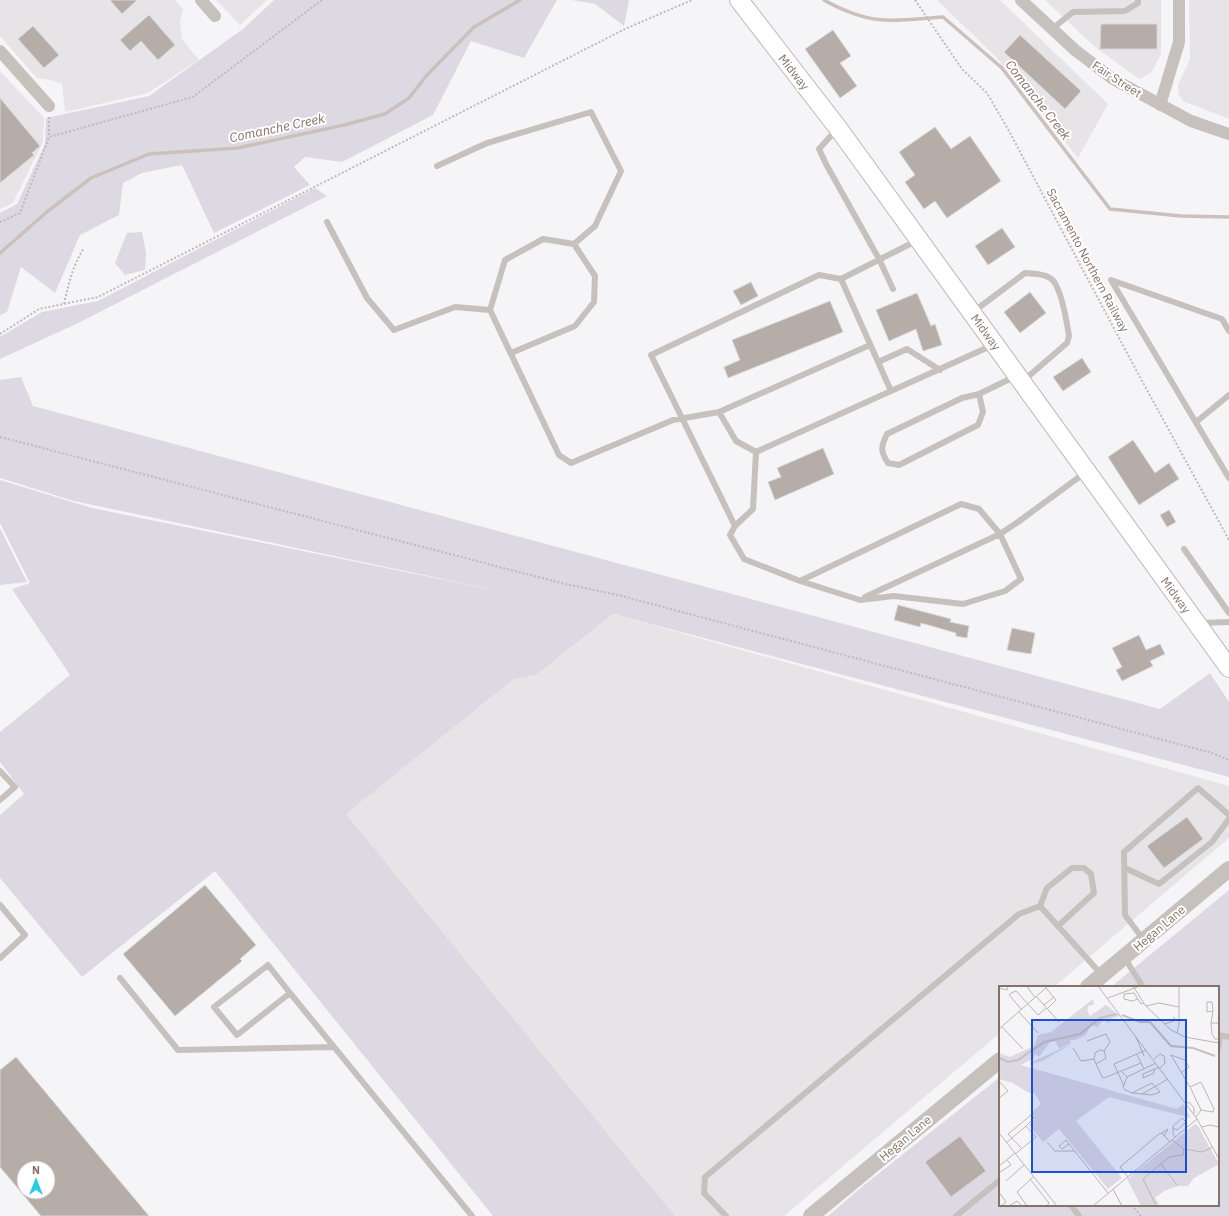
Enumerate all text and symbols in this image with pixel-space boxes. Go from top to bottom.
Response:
street label: Midway [775,51,813,93]
water label: Comanche Creek [1001,57,1075,144]
street label: Fair Street [1090,58,1144,100]
water label: Comanche Creek [228,110,326,146]
street label: Sacramento Northern Railway [1044,186,1132,334]
street label: Midway [968,311,1004,353]
street label: Midway [1158,574,1194,616]
street label: Hegan Lane [1130,902,1188,954]
inset map [999,986,1219,1206]
street label: Hegan Lane [876,1112,934,1164]
north arrow [16,1160,56,1200]
text: N [32,1163,40,1177]

